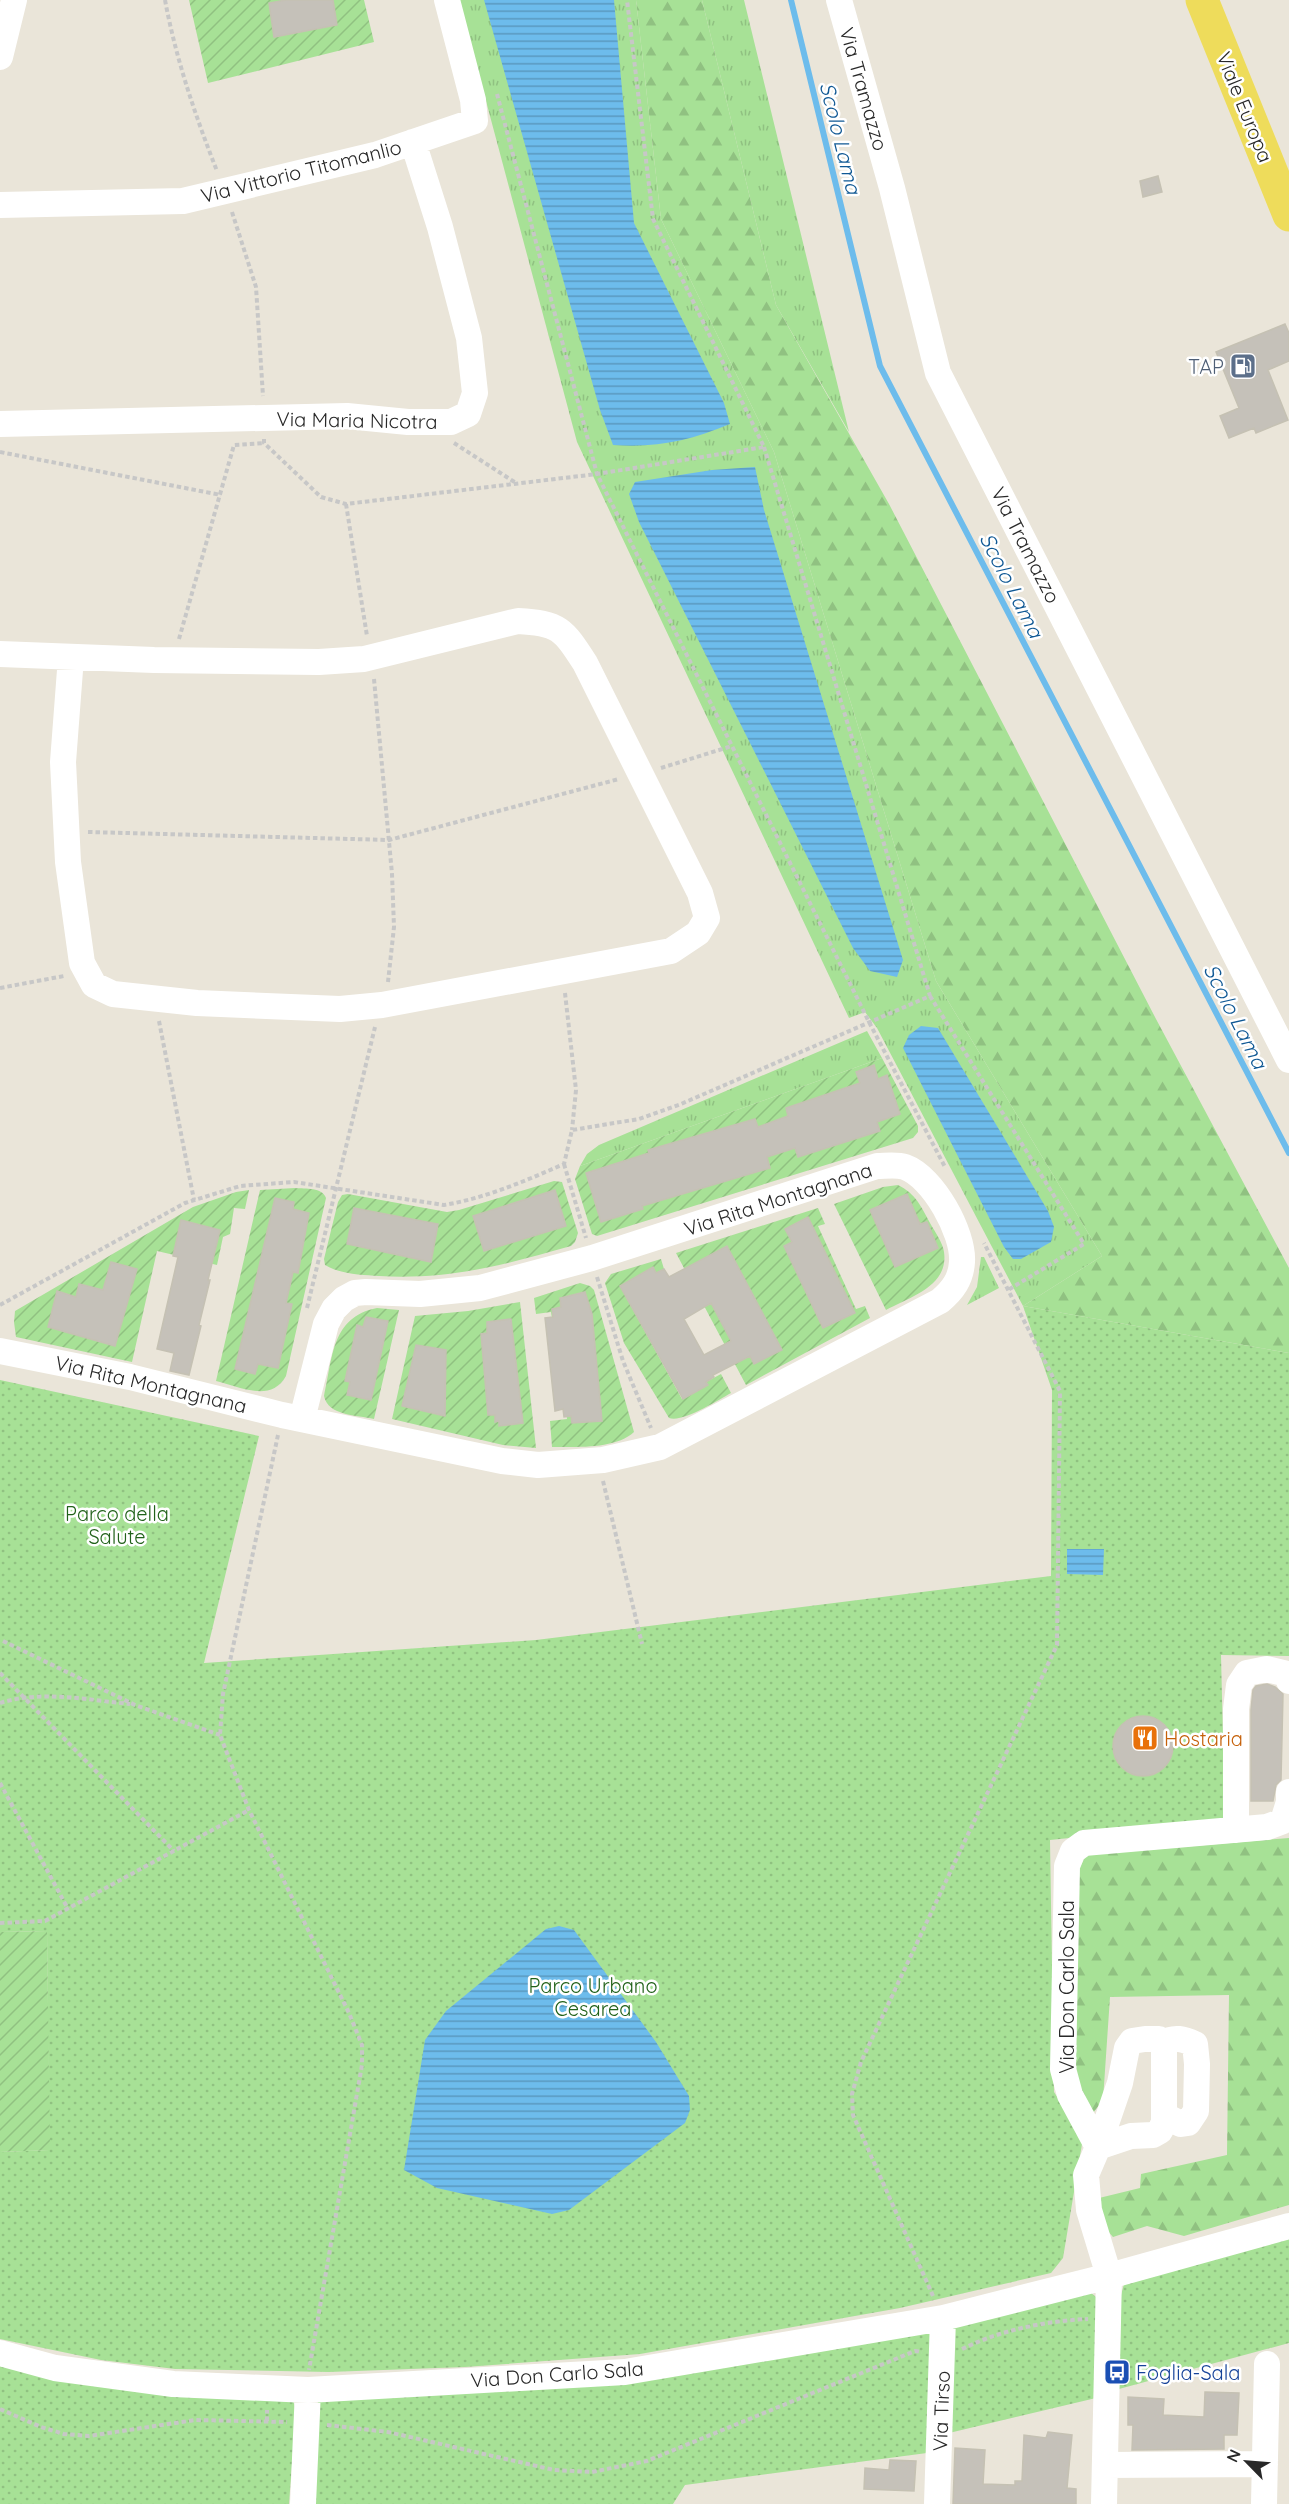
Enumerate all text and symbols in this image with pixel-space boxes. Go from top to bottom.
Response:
street label: Via Tramazzo [834,24,894,154]
street label: Viale Europa [1211,48,1279,166]
water label: Scolo Lama [815,79,868,198]
street label: Via Vittorio Titomanlio [198,134,404,208]
fuel station icon: TAP [1228,351,1258,381]
place label: TAP [1188,354,1224,379]
street label: Via Maria Nicotra [276,406,438,434]
street label: Via Tramazzo [986,483,1066,607]
water label: Scolo Lama [974,528,1050,643]
water label: Scolo Lama [1198,959,1274,1074]
street label: Via Rita Montagnana [681,1157,875,1241]
street label: Via Rita Montagnana [53,1350,249,1418]
park label: Parco della Salute [65,1501,169,1549]
restaurant icon: Hostaria [1130,1723,1160,1753]
place label: Hostaria [1164,1726,1243,1751]
street label: Via Don Carlo Sala [1054,1900,1079,2074]
park label: Parco Urbano Cesarea [529,1973,657,2021]
street label: Via Don Carlo Sala [469,2355,645,2393]
bus stop icon: Foglia-Sala [1102,2357,1132,2387]
place label: Foglia-Sala [1136,2360,1240,2385]
street label: Via Tirso [927,2370,955,2452]
north arrow [1217,2432,1277,2492]
text: N [1222,2446,1245,2465]

